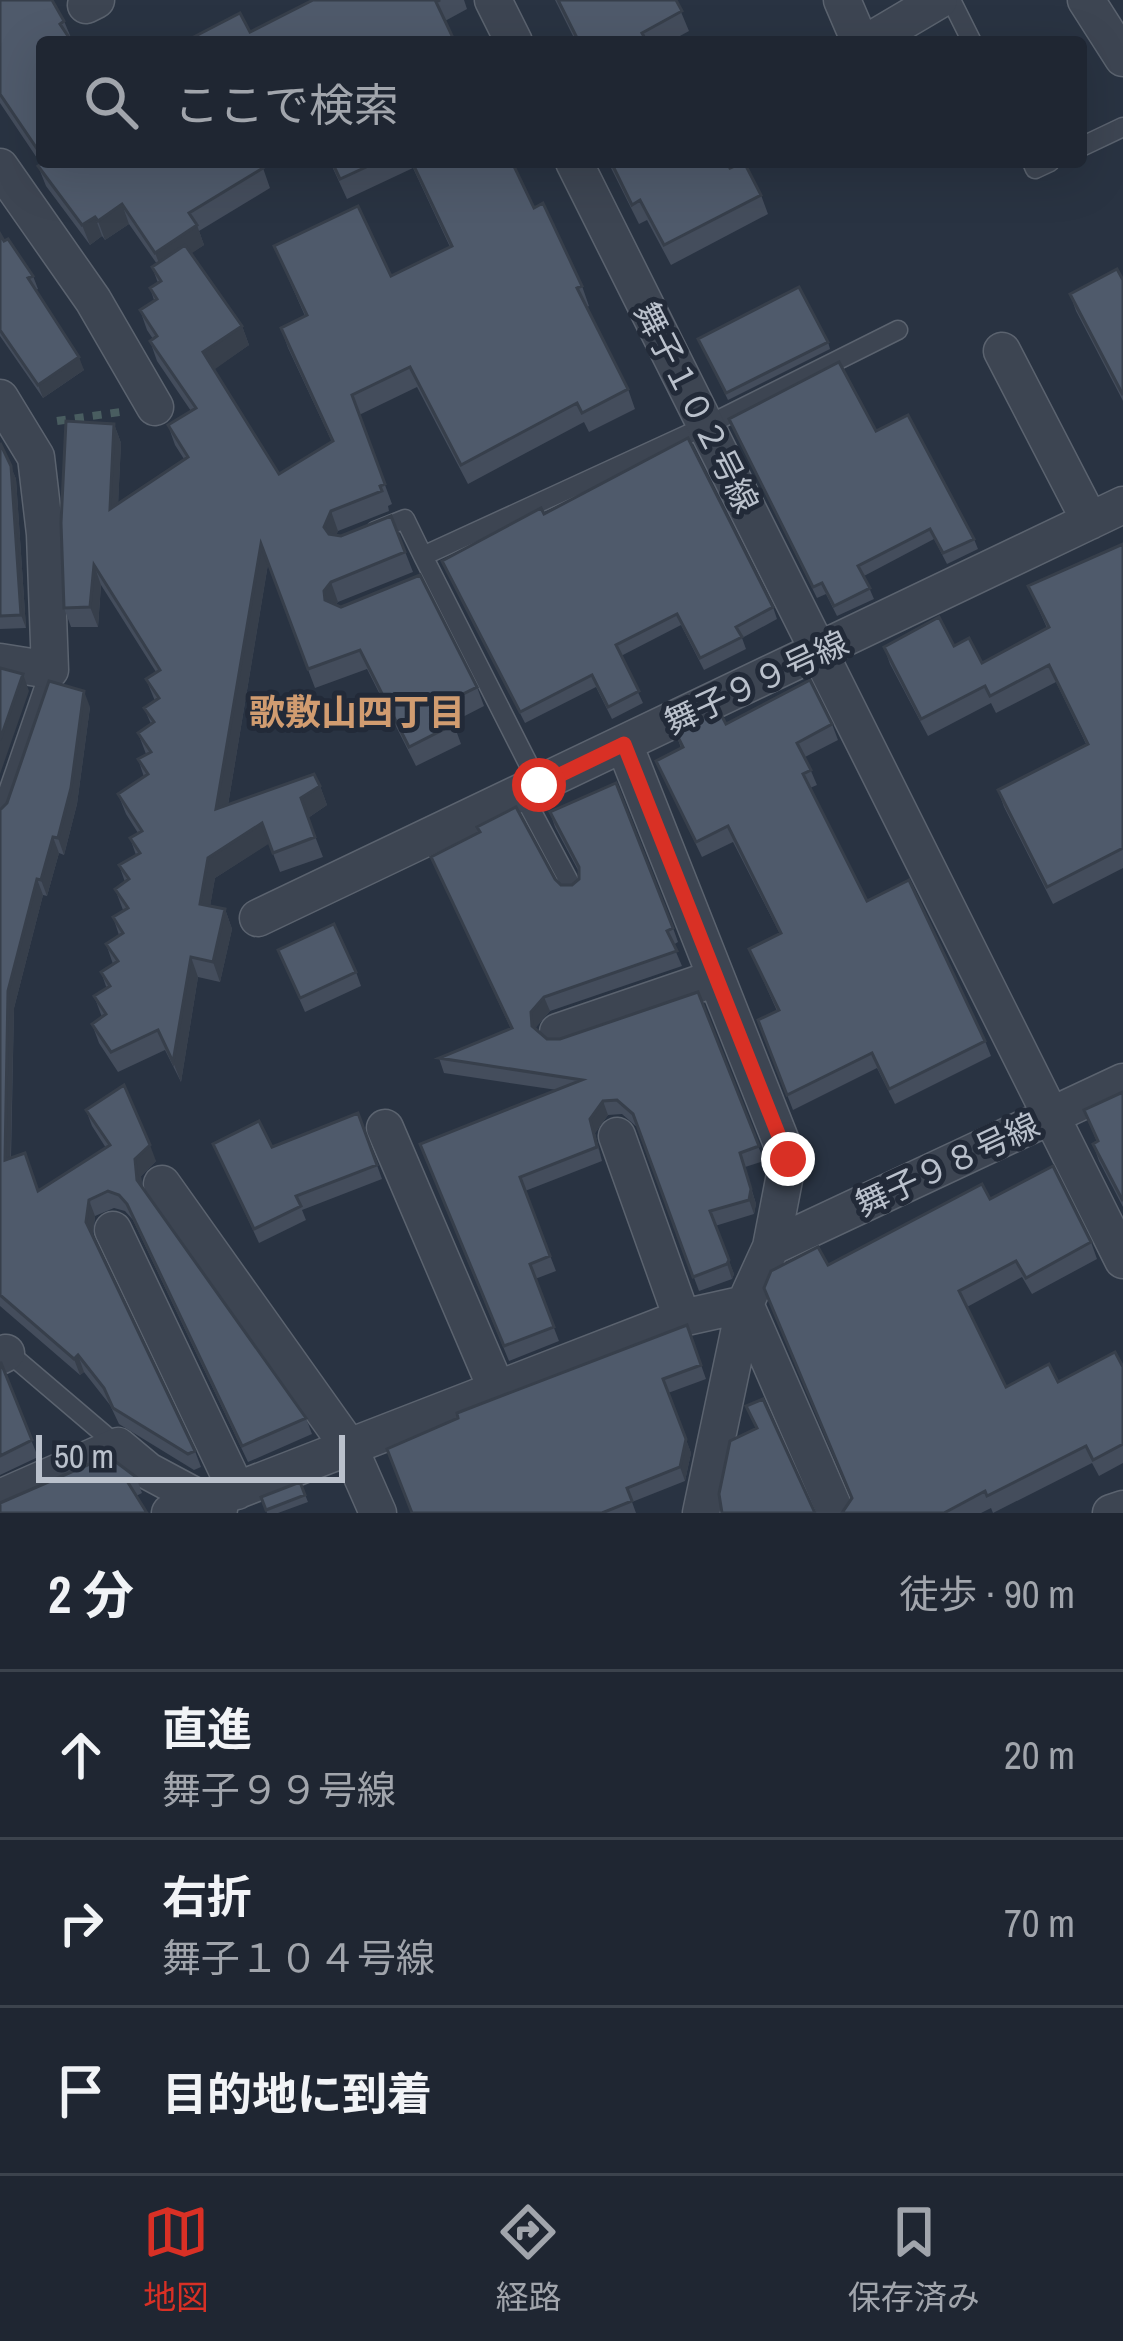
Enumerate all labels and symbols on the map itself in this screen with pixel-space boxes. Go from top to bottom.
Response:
street label: 舞子１０２号線 [625,294,769,520]
street label: 舞子９９号線 [657,620,855,744]
district label: 歌敷山四丁目 [249,688,465,736]
route start [512,758,566,812]
street label: 舞子９８号線 [848,1102,1046,1226]
route end [761,1132,815,1186]
scale bar [36,1429,345,1482]

